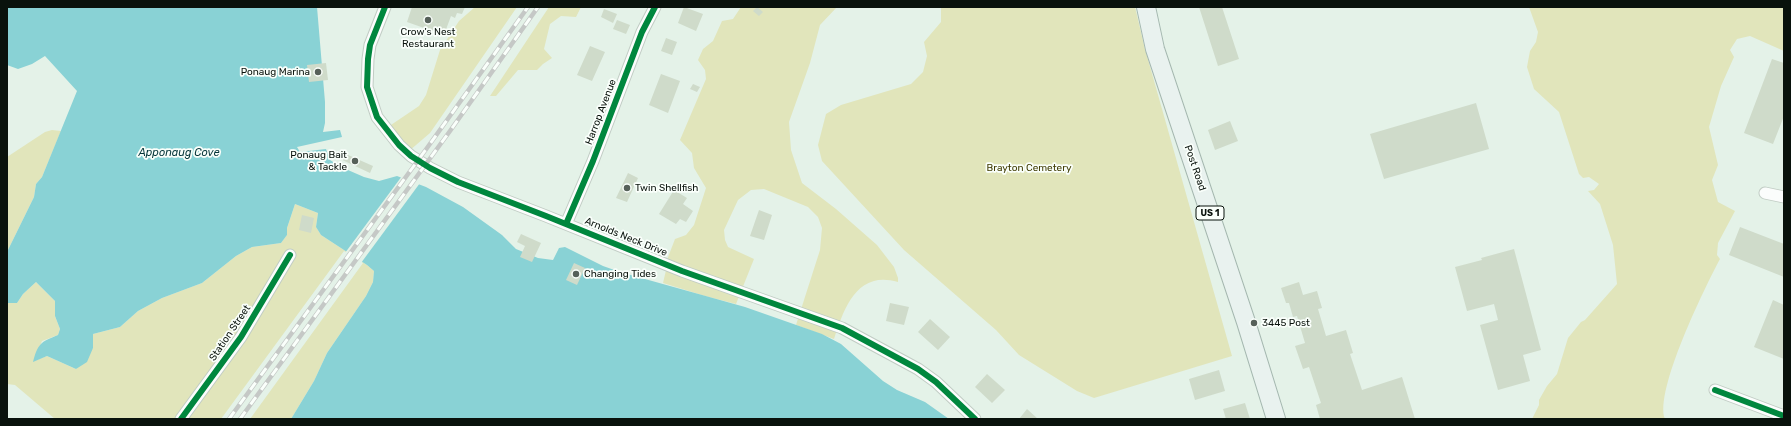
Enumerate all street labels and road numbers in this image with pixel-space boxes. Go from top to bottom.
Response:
street label: Harrop Avenue [583,77,619,147]
street label: Post Road [1182,144,1208,192]
road number: US 1 [1196,206,1224,220]
street label: Arnolds Neck Drive [583,215,669,259]
street label: Station Street [207,303,253,363]

